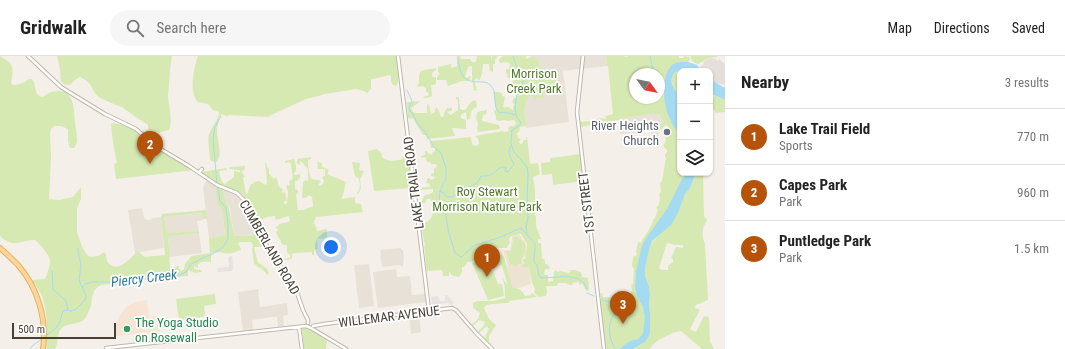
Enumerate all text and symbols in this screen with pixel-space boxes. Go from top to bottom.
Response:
search box [110,10,390,46]
text: Gridwalk [20,16,86,39]
icon: search [124,17,146,39]
text: Search here [156,19,226,37]
text: Map [888,20,912,36]
text: Directions [934,20,990,36]
text: Saved [1012,20,1045,36]
park label: Morrison Creek Park [506,66,562,96]
north arrow [629,68,665,104]
map controls [677,68,713,176]
button: + [677,68,713,104]
text: Nearby [741,72,789,92]
text: 3 results [1005,75,1049,90]
button: − [677,104,713,140]
place label: River Heights Church [591,118,659,148]
text: Lake Trail Field [779,120,870,138]
marker: River Heights Church [662,127,672,137]
text: 1 [751,129,757,144]
text: 770 m [1017,129,1049,144]
pin: 2 [137,131,163,164]
street label: LAKE TRAIL ROAD [400,136,427,230]
text: Sports [779,138,813,153]
button: layers [677,140,713,176]
street label: 1ST STREET [575,171,598,235]
text: Capes Park [779,176,847,194]
park label: Roy Stewart Morrison Nature Park [432,184,542,214]
text: 2 [751,185,757,200]
text: 960 m [1017,185,1049,200]
text: Park [779,194,802,209]
street label: CUMBERLAND ROAD [236,197,303,297]
text: Puntledge Park [779,232,871,250]
your location [321,237,341,257]
text: 3 [751,241,757,256]
text: 1.5 km [1014,241,1049,256]
pin: 1 [474,244,500,277]
text: Park [779,250,802,265]
water label: Piercy Creek [110,266,179,290]
pin: 3 [610,291,636,324]
street label: WILLEMAR AVENUE [338,303,441,330]
place label: The Yoga Studio on Rosewall [135,315,219,345]
scale bar [12,321,116,340]
text: 500 m [18,323,45,336]
marker: The Yoga Studio on Rosewall [122,324,132,334]

